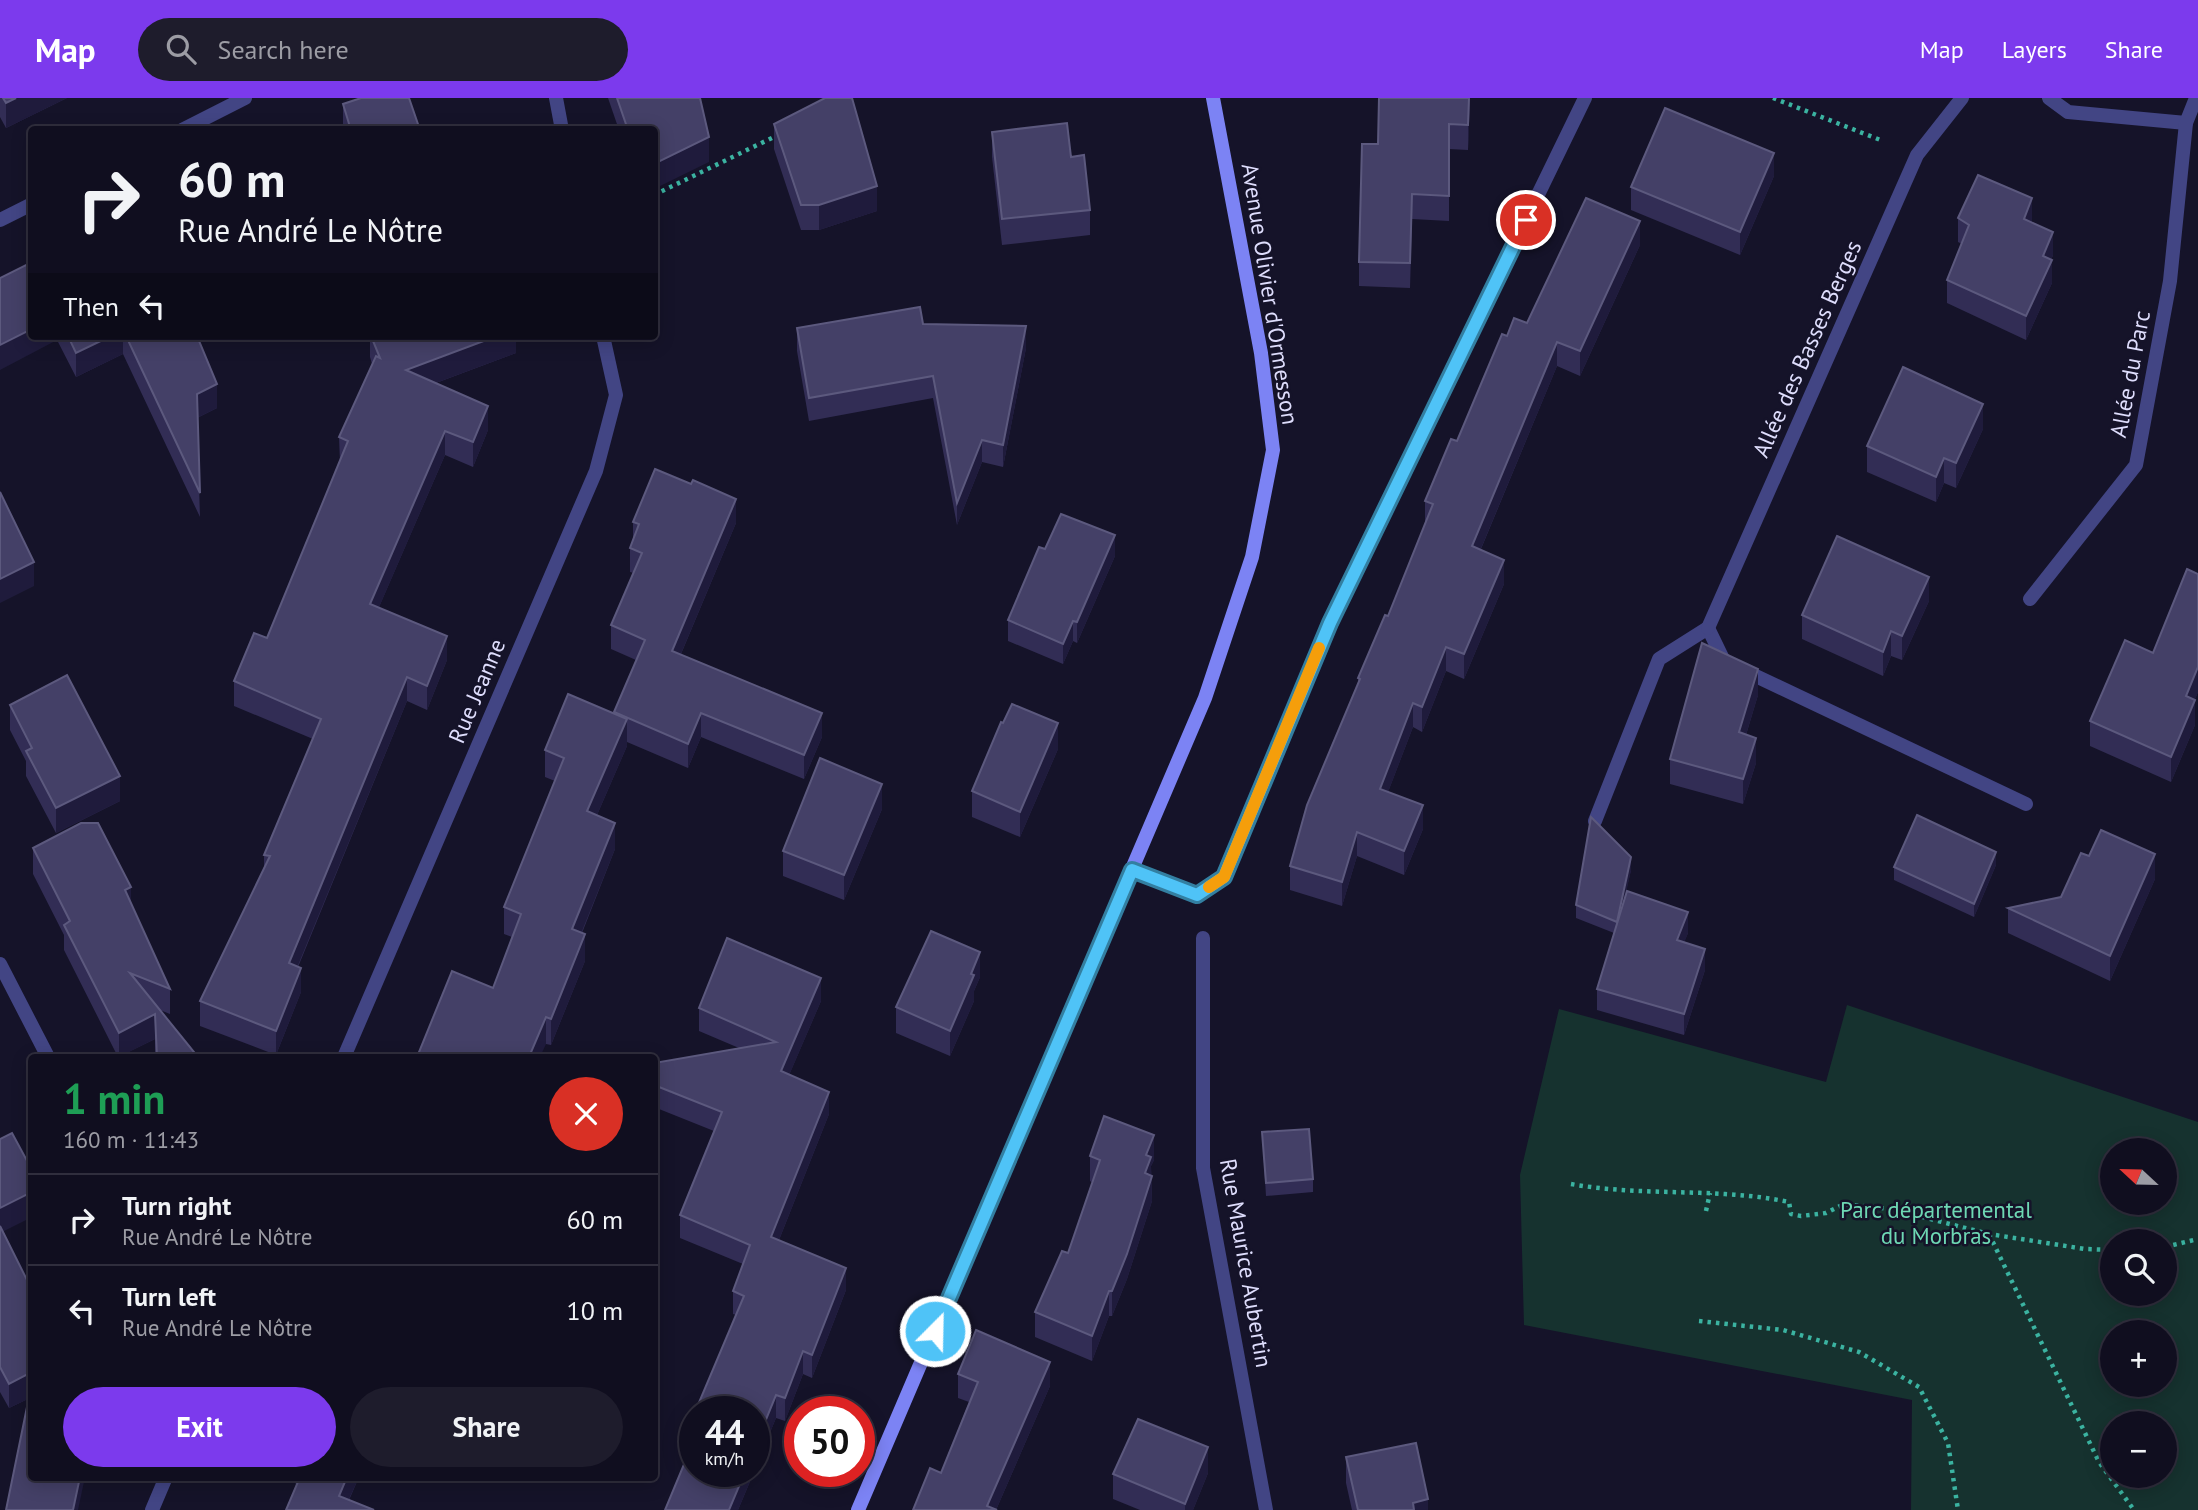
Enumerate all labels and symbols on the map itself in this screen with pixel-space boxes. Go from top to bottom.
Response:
street label: Avenue Olivier d'Ormesson [1236,161,1305,427]
pin [1496,190,1556,250]
street label: Allée des Basses Berges [1746,236,1867,462]
street label: Allée du Parc [2103,308,2156,440]
street label: Rue Jeanne [442,634,511,747]
north arrow [2100,1138,2177,1214]
street label: Rue Maurice Aubertin [1214,1156,1279,1370]
park label: Parc départemental du Morbras [1840,1195,2032,1250]
position arrow [898,1294,972,1368]
speed limit sign: 50 [784,1396,875,1487]

